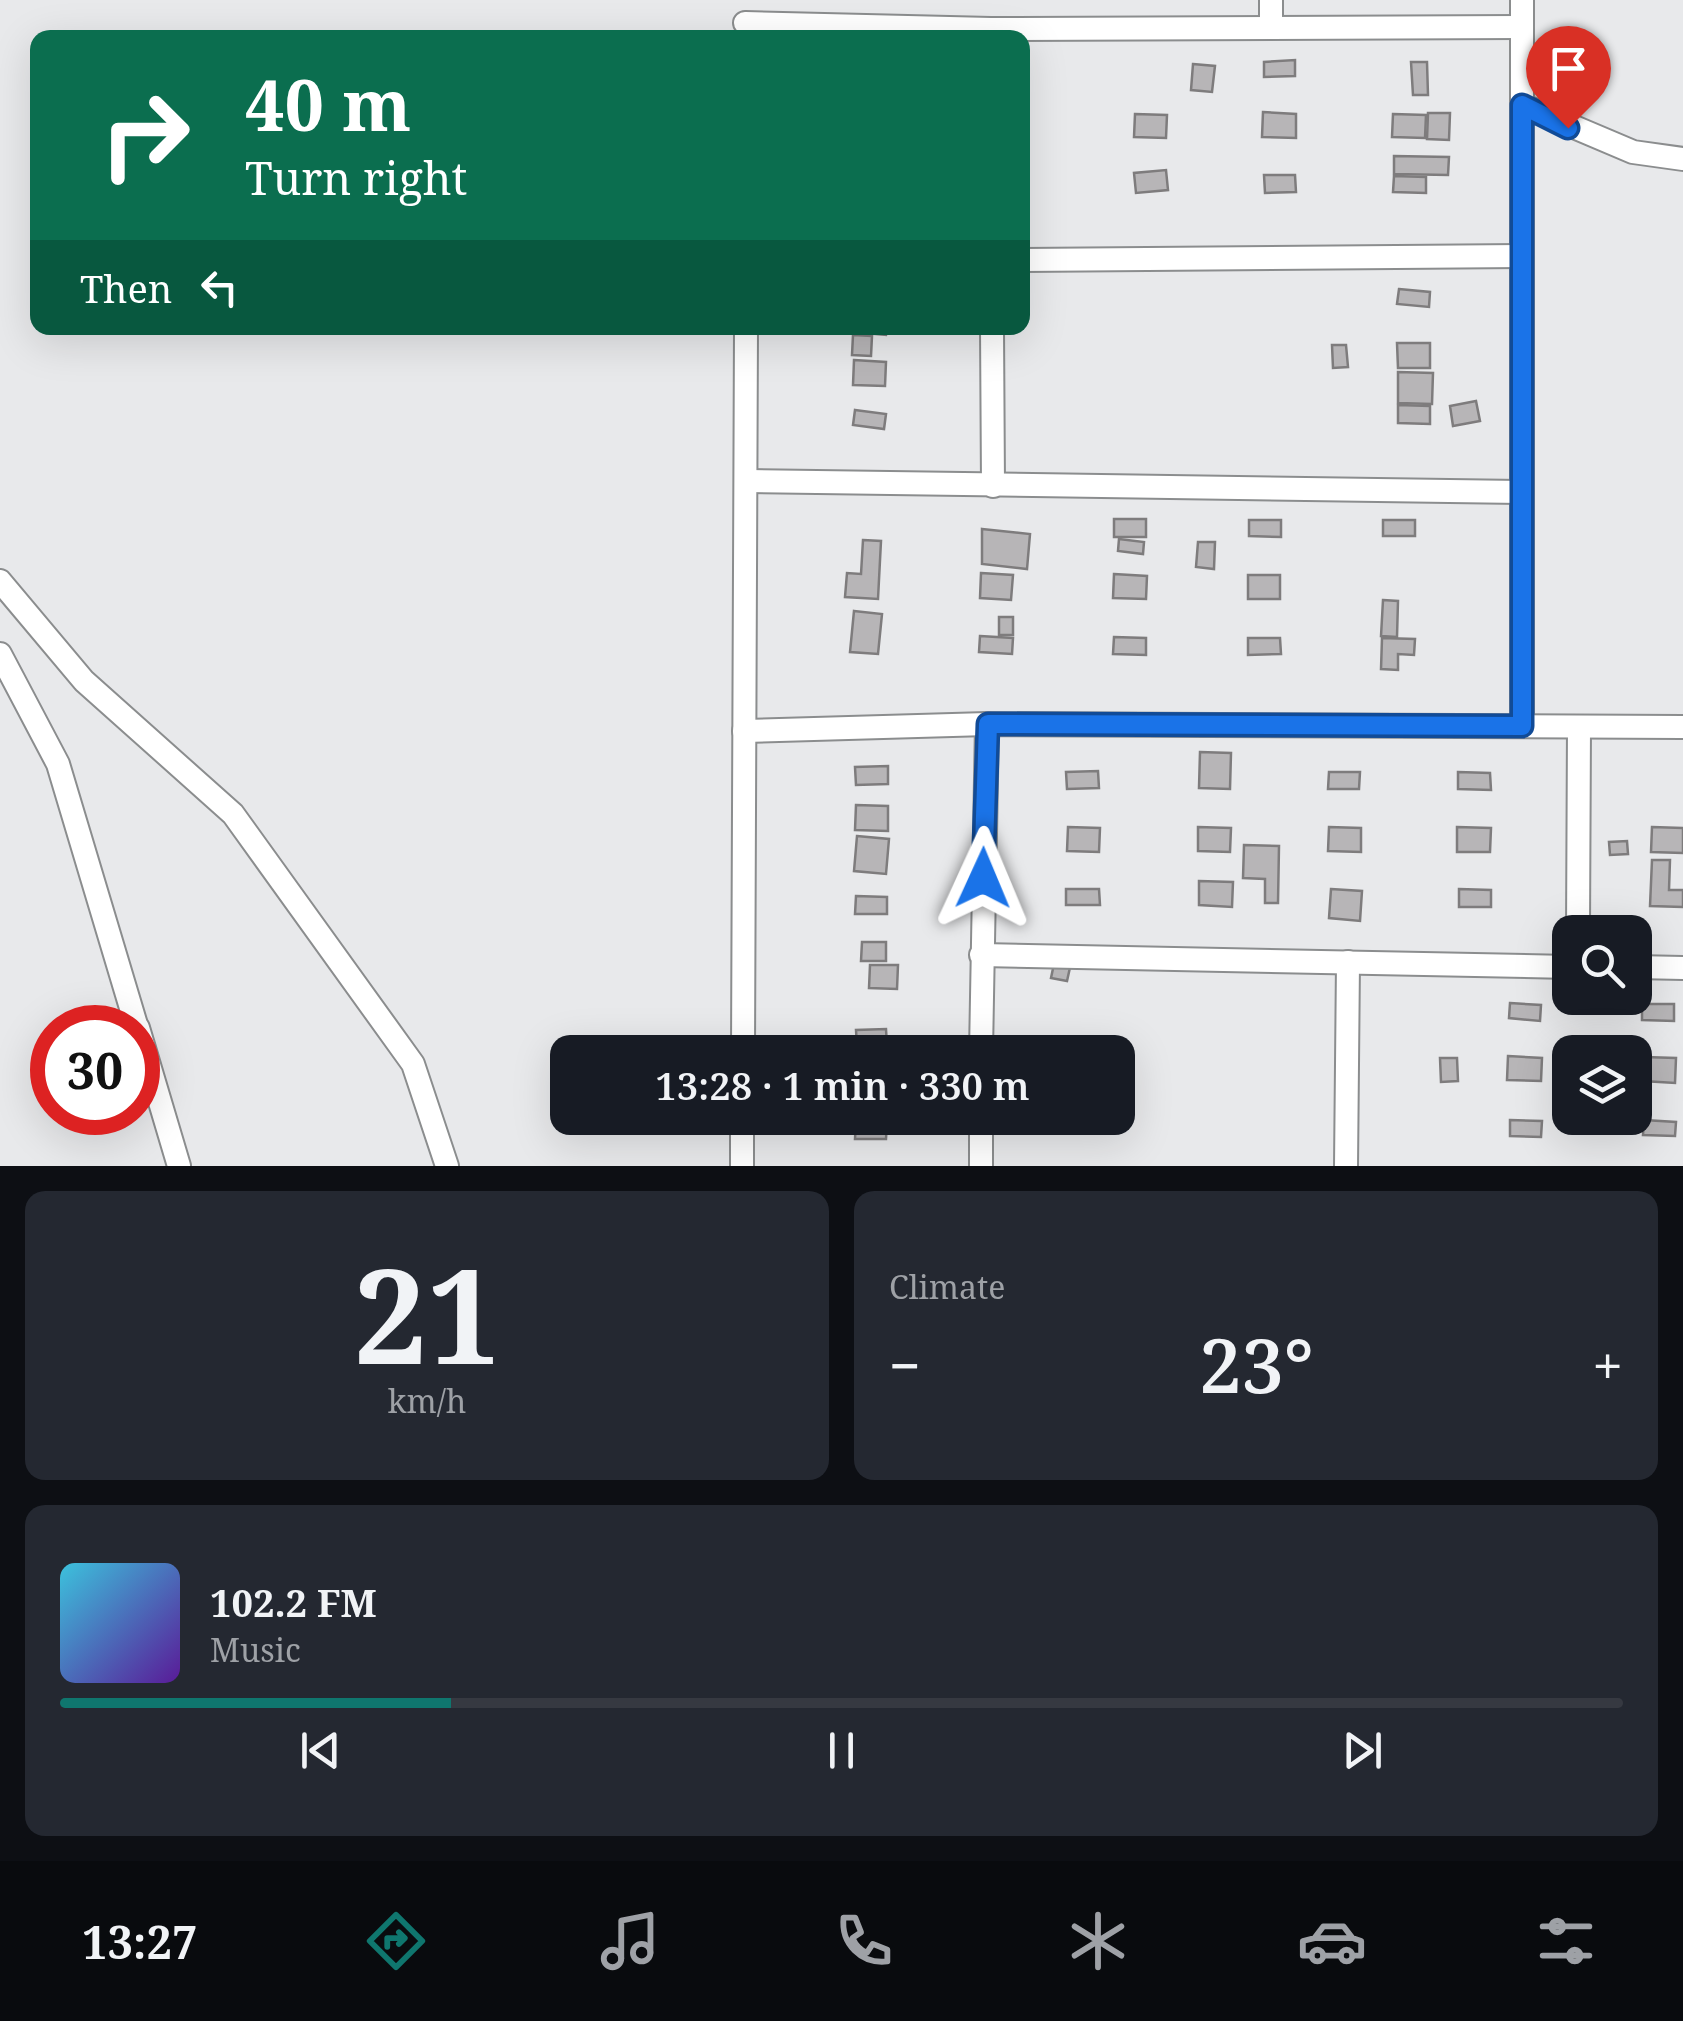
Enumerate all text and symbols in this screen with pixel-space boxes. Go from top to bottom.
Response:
pin [1526,26,1611,129]
icon: arrive [1541,41,1596,96]
text: 40 m [245,56,411,152]
icon: right [80,70,210,200]
text: Turn right [245,147,467,208]
icon: left [192,260,247,315]
text: Then [80,262,172,314]
position arrow [931,826,1035,930]
map controls [1552,915,1652,1135]
button: search [1552,915,1652,1015]
speed limit sign: 30 [30,1005,160,1135]
button: layers [1552,1035,1652,1135]
text: 13:28 · 1 min · 330 m [655,1059,1030,1111]
text: 21 [354,1225,500,1402]
text: Climate [889,1265,1005,1308]
text: 23° [1199,1313,1314,1415]
text: − [889,1327,921,1402]
text: + [1592,1327,1623,1402]
text: km/h [388,1379,466,1422]
text: 102.2 FM [210,1576,377,1628]
text: Music [210,1628,301,1671]
icon: previous [293,1723,348,1778]
icon: pause [814,1723,869,1778]
icon: next [1335,1723,1390,1778]
icon: directions [361,1906,431,1976]
icon: music [595,1906,665,1976]
icon: phone [829,1906,899,1976]
icon: climate [1063,1906,1133,1976]
icon: car [1297,1906,1367,1976]
icon: filters [1531,1906,1601,1976]
text: 13:27 [82,1911,197,1972]

